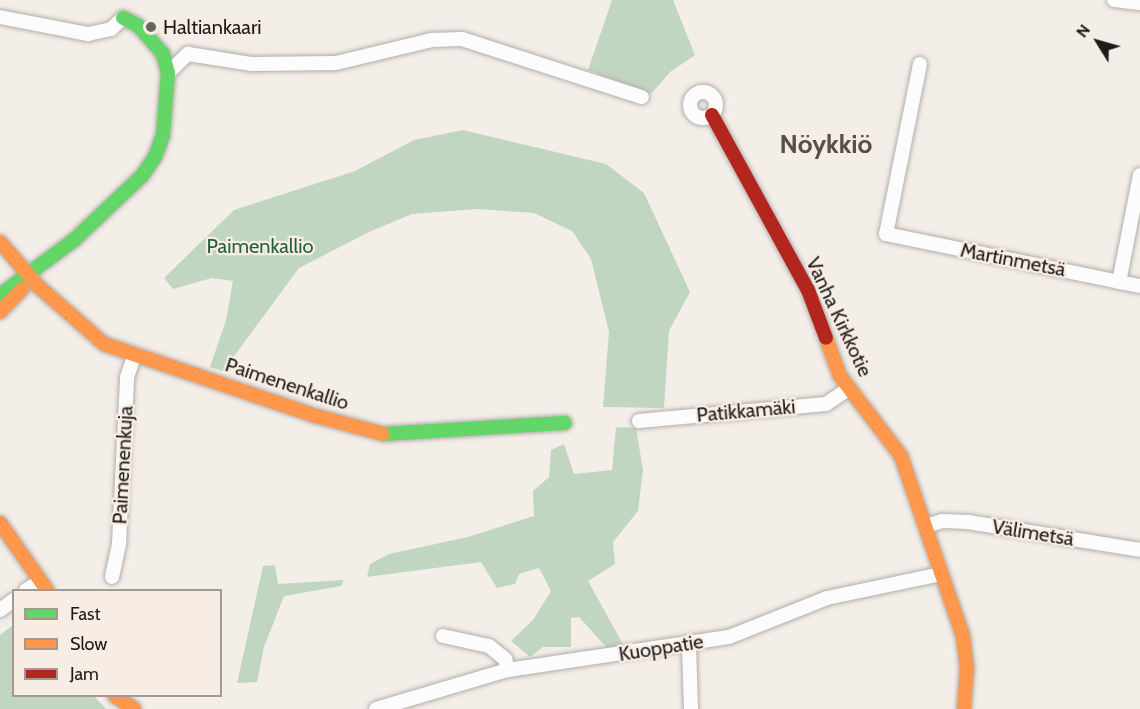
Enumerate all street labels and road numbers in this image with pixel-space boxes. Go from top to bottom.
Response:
street label: Martinmetsä [958,238,1068,282]
street label: Vanha Kirkkotie [801,253,877,381]
street label: Paimenenkallio [222,353,352,415]
street label: Patikkamäki [695,395,797,427]
street label: Paimenenkuja [108,405,138,525]
street label: Välimetsä [990,515,1076,551]
street label: Kuoppatie [617,629,705,667]

